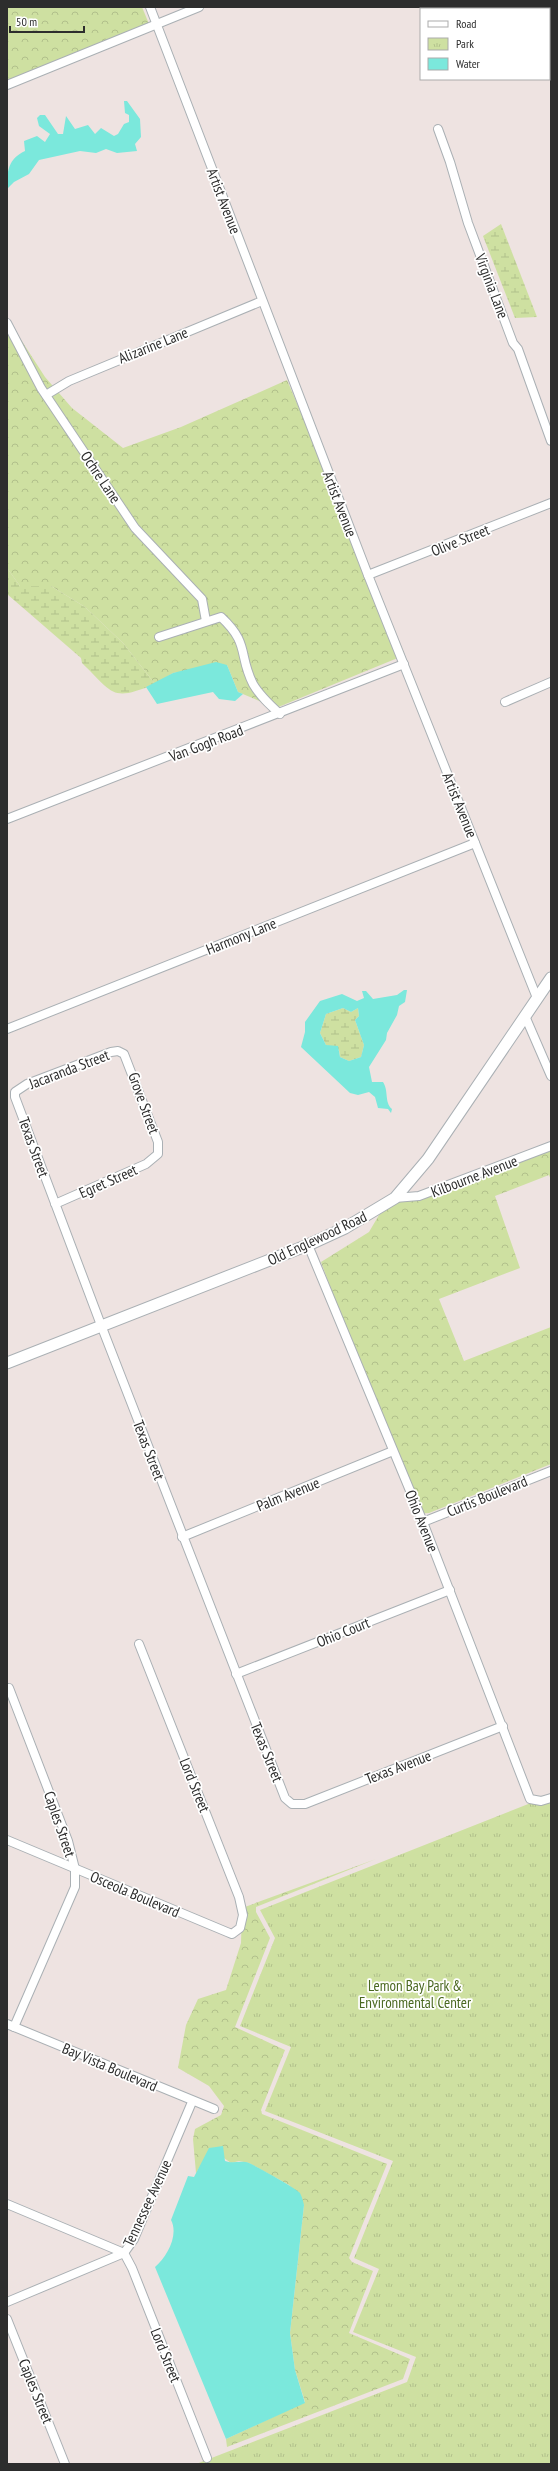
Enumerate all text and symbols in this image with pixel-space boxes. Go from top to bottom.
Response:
scale bar [10,8,84,34]
legend [420,8,550,80]
text: 50 m [16,14,37,29]
text: Road [456,16,476,31]
text: Park [456,36,474,51]
text: Water [456,56,481,71]
street label: Artist Avenue [203,165,245,237]
street label: Virginia Lane [471,250,513,321]
street label: Alizarine Lane [115,322,191,368]
street label: Ochre Lane [77,447,125,507]
street label: Artist Avenue [319,468,361,540]
street label: Olive Street [428,520,492,560]
street label: Van Gogh Road [165,720,246,766]
street label: Artist Avenue [438,770,482,840]
street label: Harmony Lane [203,913,279,959]
street label: Jacaranda Street [25,1045,112,1093]
street label: Grove Street [124,1070,164,1136]
street label: Texas Street [14,1114,54,1180]
street label: Kilbourne Avenue [428,1151,520,1201]
street label: Egret Street [76,1160,140,1202]
street label: Old Englewood Road [264,1207,370,1269]
street label: Texas Street [129,1417,169,1483]
street label: Curtis Boulevard [444,1471,530,1521]
street label: Palm Avenue [254,1473,322,1515]
street label: Ohio Avenue [401,1487,443,1555]
street label: Ohio Court [314,1613,372,1651]
street label: Texas Street [246,1719,288,1785]
street label: Texas Avenue [362,1746,434,1788]
street label: Lord Street [176,1755,214,1815]
street label: Caples Street [40,1789,80,1859]
street label: Osceola Boulevard [87,1867,183,1921]
park label: Lemon Bay Park & Environmental Center [359,1976,472,2012]
street label: Bay Vista Boulevard [60,2038,160,2096]
street label: Tennessee Avenue [119,2156,175,2250]
street label: Lord Street [147,2325,185,2385]
street label: Caples Street [14,2356,58,2426]

